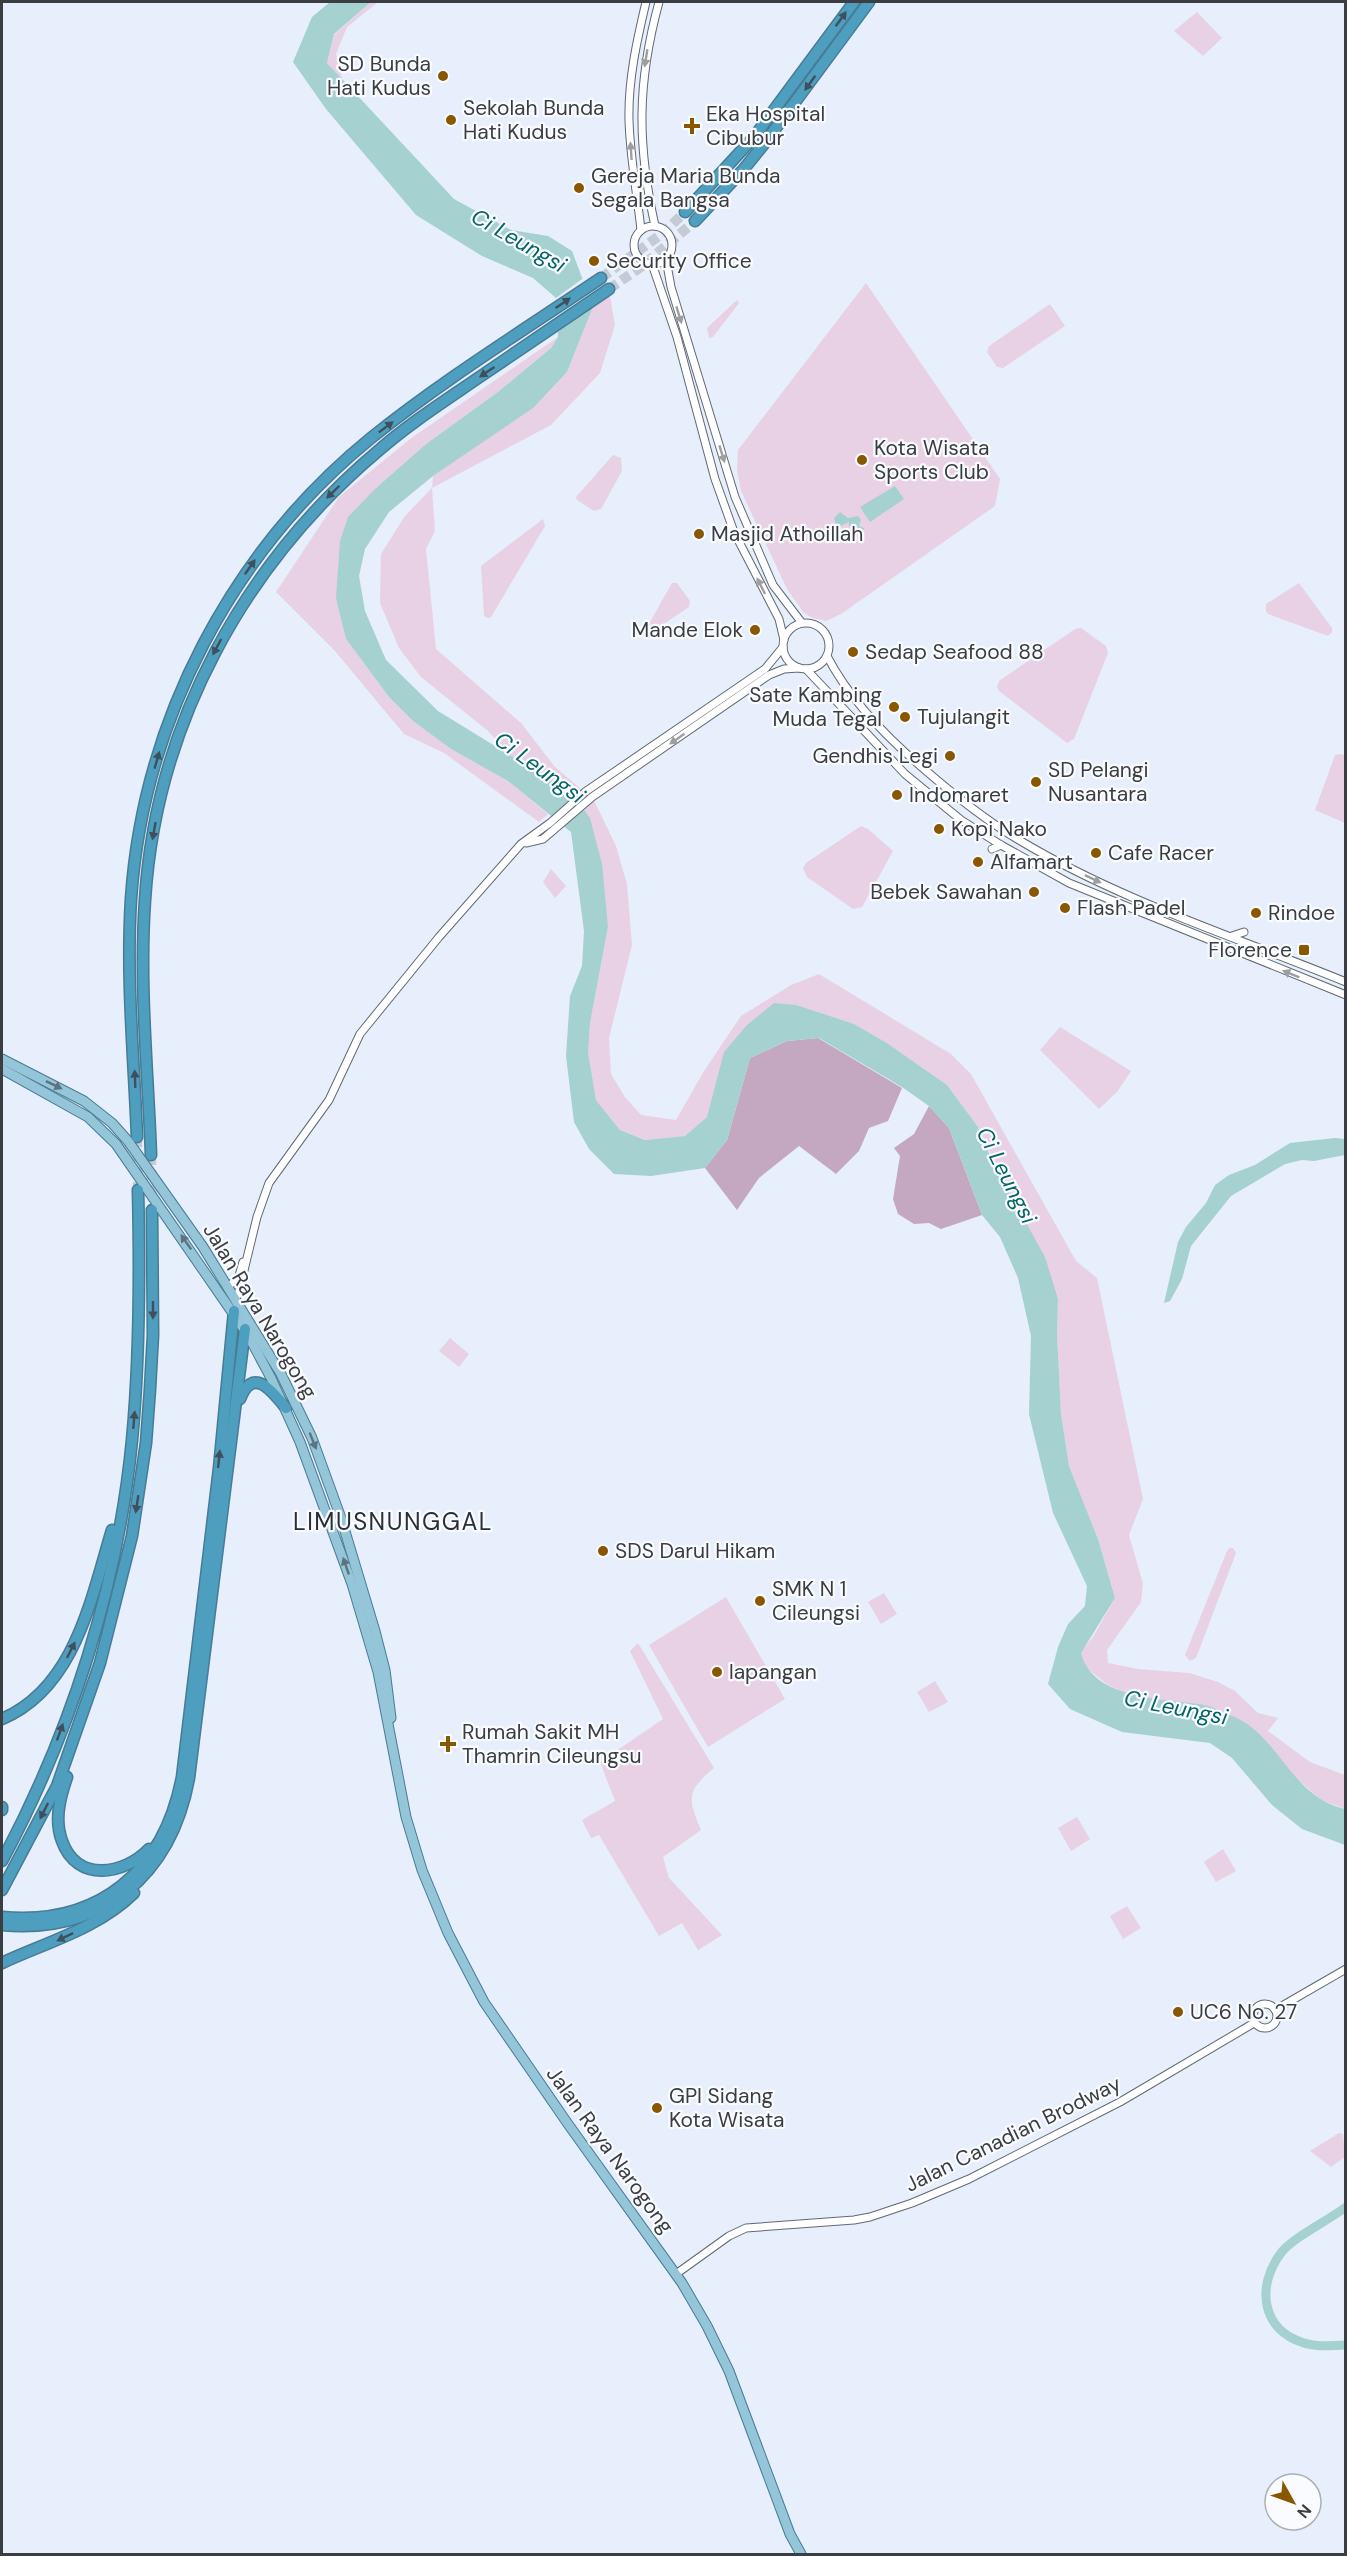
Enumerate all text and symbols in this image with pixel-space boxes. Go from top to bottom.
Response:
one-way arrow [835,12,847,28]
one-way arrow [641,49,650,68]
place label: SD Bunda Hati Kudus [327,50,431,102]
marker: SD Bunda Hati Kudus [436,69,450,83]
one-way arrow [805,75,817,90]
place label: Sekolah Bunda Hati Kudus [463,94,605,146]
place label: Eka Hospital Cibubur [706,100,825,152]
marker: Sekolah Bunda Hati Kudus [444,113,458,127]
marker: Eka Hospital Cibubur [683,117,701,135]
one-way arrow [626,141,636,160]
place label: Gereja Maria Bunda Segala Bangsa [591,162,781,214]
marker: Gereja Maria Bunda Segala Bangsa [572,181,586,195]
water label: Ci Leungsi [466,202,572,280]
place label: Security Office [606,247,752,275]
marker: Security Office [587,254,601,268]
one-way arrow [555,297,571,309]
one-way arrow [675,307,685,325]
one-way arrow [479,367,495,378]
one-way arrow [378,422,393,434]
place label: Kota Wisata Sports Club [874,434,990,486]
one-way arrow [718,445,727,463]
marker: Kota Wisata Sports Club [855,453,869,467]
one-way arrow [326,484,340,498]
place label: Masjid Athoillah [711,520,863,548]
marker: Masjid Athoillah [692,527,706,541]
one-way arrow [244,559,255,575]
one-way arrow [756,578,766,595]
place label: Mande Elok [632,616,743,644]
marker: Mande Elok [748,623,762,637]
place label: Sedap Seafood 88 [865,638,1044,666]
one-way arrow [212,639,222,656]
marker: Sedap Seafood 88 [846,645,860,659]
place label: Sate Kambing Muda Tegal [749,681,882,733]
marker: Sate Kambing Muda Tegal [887,700,901,714]
place label: Tujulangit [917,703,1010,731]
marker: Tujulangit [898,710,912,724]
water label: Ci Leungsi [489,725,591,810]
one-way arrow [670,733,686,745]
place label: Gendhis Legi [812,742,938,770]
marker: Gendhis Legi [943,749,957,763]
one-way arrow [153,751,162,769]
place label: SD Pelangi Nusantara [1048,756,1149,808]
marker: SD Pelangi Nusantara [1029,775,1043,789]
place label: Indomaret [909,781,1009,809]
marker: Indomaret [890,788,904,802]
place label: Kopi Nako [951,815,1047,843]
one-way arrow [149,822,158,841]
marker: Kopi Nako [932,822,946,836]
place label: Cafe Racer [1108,839,1214,867]
marker: Cafe Racer [1089,846,1103,860]
place label: Alfamart [990,848,1073,876]
marker: Alfamart [971,855,985,869]
one-way arrow [1084,875,1101,884]
place label: Bebek Sawahan [870,878,1022,906]
marker: Bebek Sawahan [1027,885,1041,899]
place label: Flash Padel [1077,894,1185,922]
place label: Rindoe [1268,899,1335,927]
marker: Flash Padel [1058,901,1072,915]
marker: Rindoe [1249,906,1263,920]
place label: Florence [1208,936,1292,964]
marker: Florence [1297,943,1311,957]
one-way arrow [1282,969,1300,978]
one-way arrow [130,1069,139,1088]
one-way arrow [45,1080,62,1090]
water label: Ci Leungsi [970,1122,1044,1229]
street label: Jalan Raya Narogong [197,1218,324,1404]
one-way arrow [181,1234,192,1251]
one-way arrow [148,1301,158,1320]
one-way arrow [129,1411,139,1430]
one-way arrow [309,1432,318,1450]
one-way arrow [214,1449,224,1468]
one-way arrow [132,1495,141,1514]
district label: LIMUSNUNGGAL [293,1506,493,1537]
place label: SDS Darul Hikam [615,1537,775,1565]
marker: SDS Darul Hikam [596,1544,610,1558]
one-way arrow [341,1557,351,1575]
place label: SMK N 1 Cileungsi [772,1575,860,1627]
marker: SMK N 1 Cileungsi [753,1594,767,1608]
one-way arrow [66,1642,75,1659]
place label: lapangan [729,1658,817,1686]
marker: lapangan [710,1665,724,1679]
water label: Ci Leungsi [1122,1683,1231,1732]
place label: Rumah Sakit MH Thamrin Cileungsu [462,1718,642,1770]
one-way arrow [56,1723,66,1741]
marker: Rumah Sakit MH Thamrin Cileungsu [439,1735,457,1753]
one-way arrow [39,1802,49,1819]
one-way arrow [56,1932,73,1941]
place label: UC6 No. 27 [1190,1998,1297,2026]
marker: UC6 No. 27 [1171,2005,1185,2019]
street label: Jalan Raya Narogong [540,2061,680,2239]
street label: Jalan Canadian Brodway [900,2069,1126,2199]
place label: GPI Sidang Kota Wisata [669,2082,785,2134]
marker: GPI Sidang Kota Wisata [650,2101,664,2115]
north arrow [1263,2472,1323,2532]
text: N [1292,2500,1316,2523]

